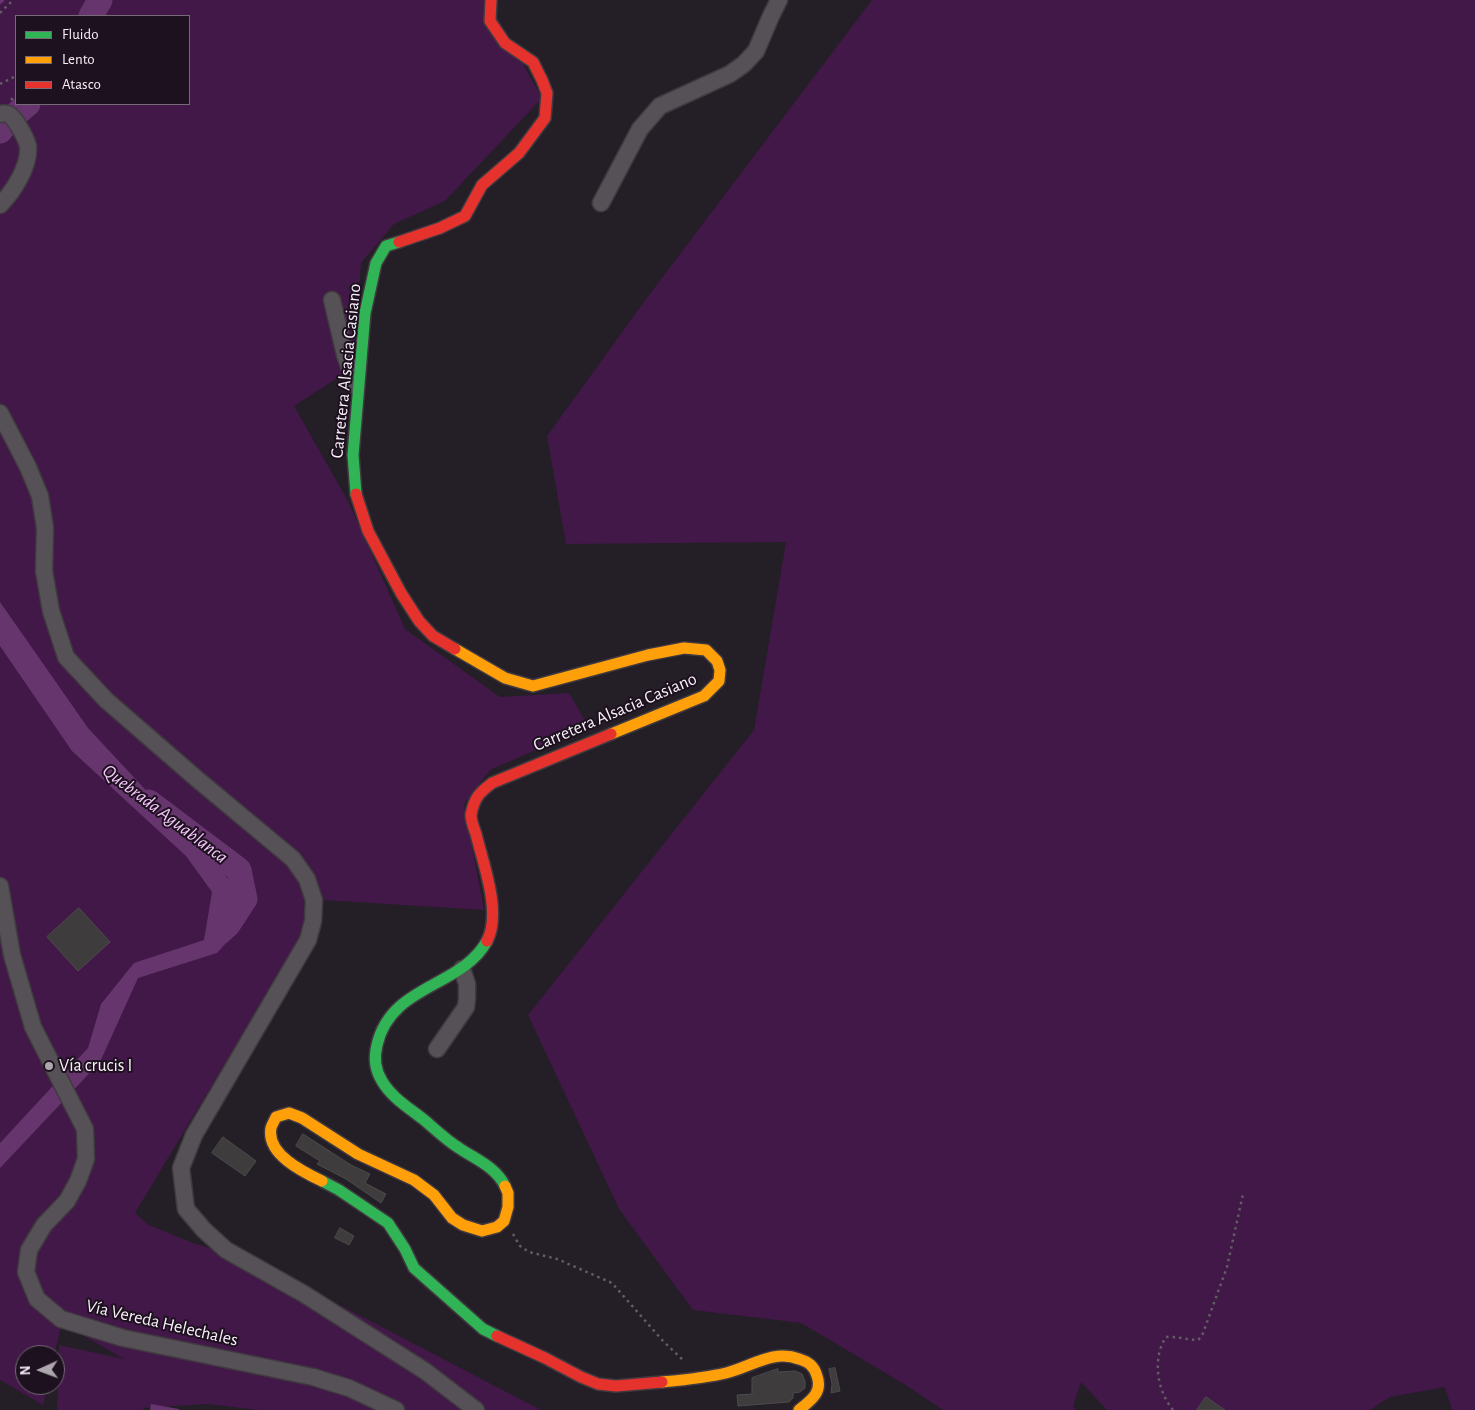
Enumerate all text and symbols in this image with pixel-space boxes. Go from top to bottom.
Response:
legend [15,15,190,105]
text: Fluido [62,27,99,42]
text: Lento [62,52,95,67]
text: Atasco [62,77,101,92]
street label: Carretera Alsacia Casiano [326,283,366,459]
street label: Carretera Alsacia Casiano [530,668,700,756]
water label: Quebrada Aguablanca [98,759,232,869]
place label: Vía crucis I [59,1055,132,1077]
marker: Vía crucis I [43,1060,55,1072]
street label: Vía Vereda Helechales [84,1295,240,1351]
north arrow [15,1345,65,1395]
text: N [19,1365,33,1376]

